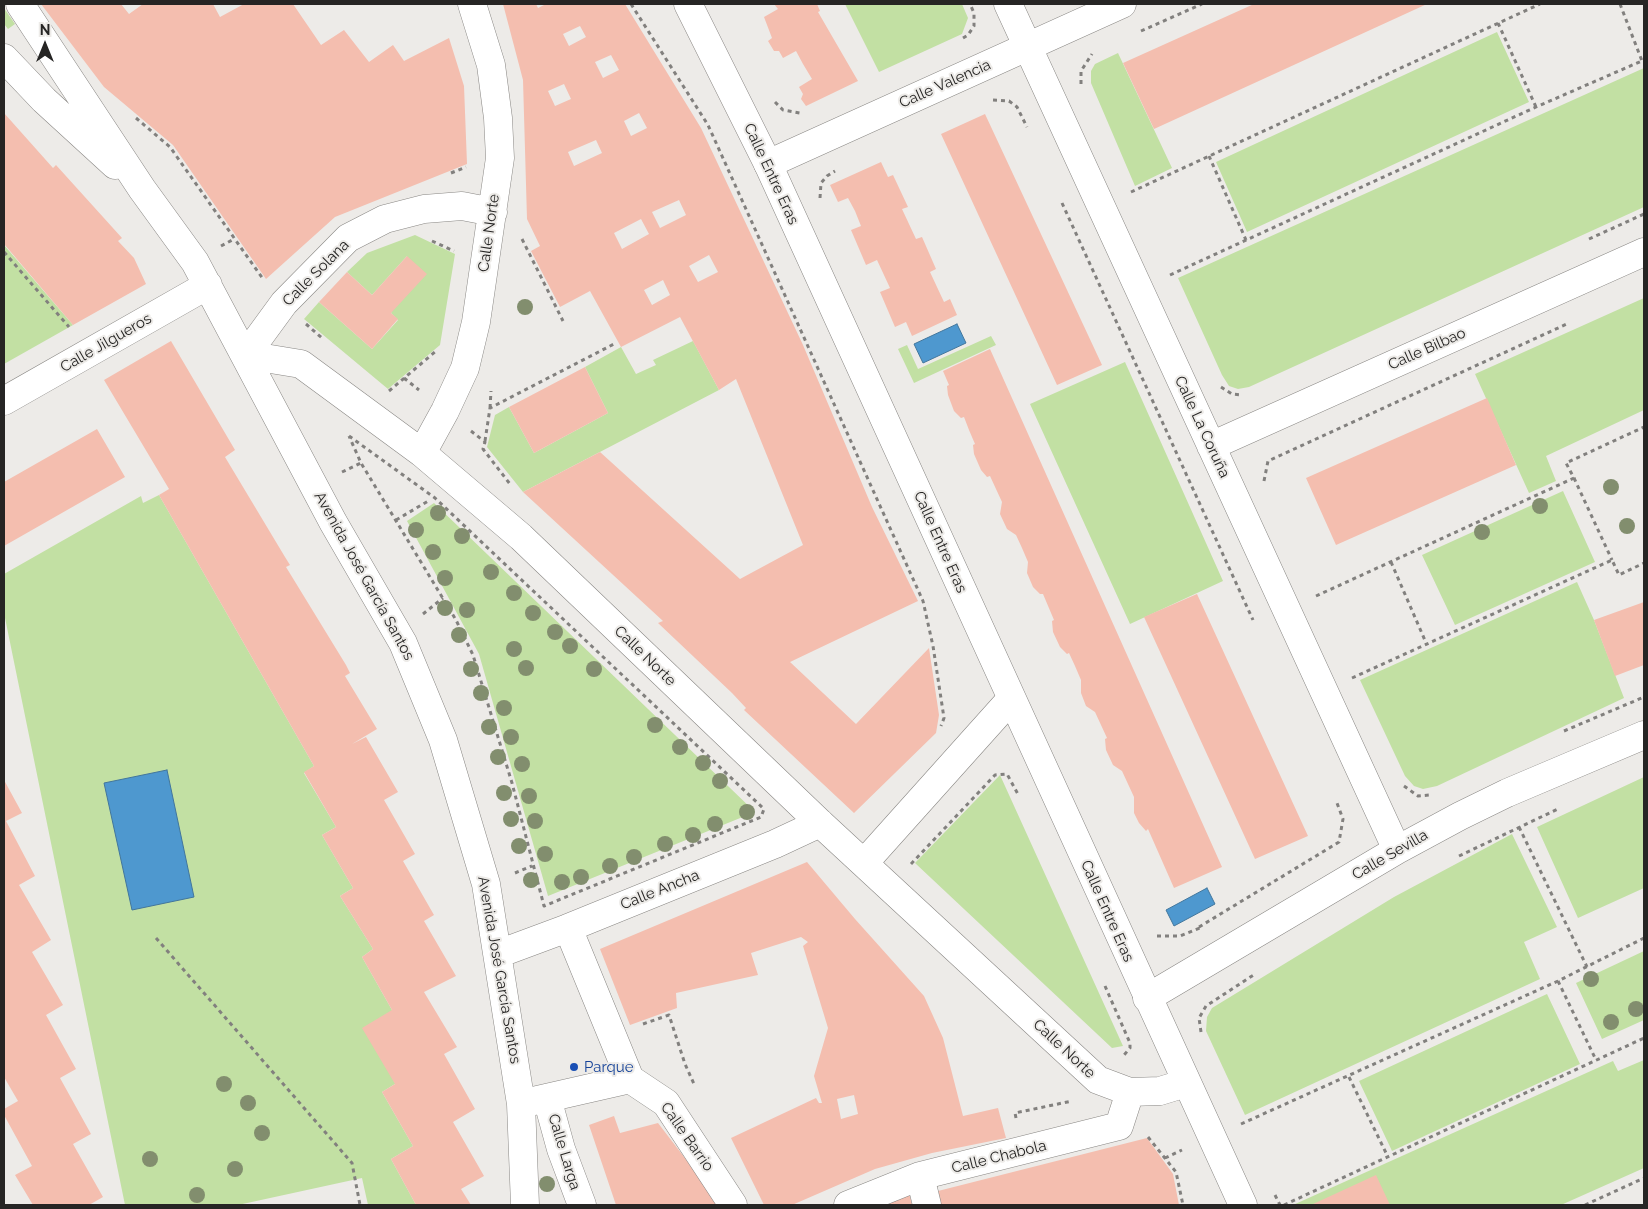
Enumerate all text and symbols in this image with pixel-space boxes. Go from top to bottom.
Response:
north arrow [20,20,70,70]
text: N [40,22,50,38]
street label: Calle Valencia [897,56,993,112]
street label: Calle Entre Eras [740,121,802,227]
street label: Calle Norte [475,193,503,273]
street label: Calle Solana [279,236,353,310]
street label: Calle Jilgueros [57,310,155,376]
street label: Calle Bilbao [1385,324,1469,374]
street label: Calle La Coruña [1171,373,1233,481]
street label: Calle Entre Eras [910,488,970,596]
street label: Avenida José García Santos [310,489,418,663]
street label: Calle Norte [610,622,680,690]
street label: Calle Sevilla [1349,826,1431,884]
street label: Calle Entre Eras [1077,857,1137,965]
street label: Calle Ancha [618,866,702,914]
street label: Avenida José García Santos [474,875,524,1065]
street label: Calle Norte [1029,1016,1099,1082]
place label: Parque [584,1058,633,1076]
marker: Parque [568,1061,580,1073]
street label: Calle Barrio [657,1099,717,1175]
street label: Calle Larga [544,1112,584,1192]
street label: Calle Chabola [950,1137,1048,1177]

